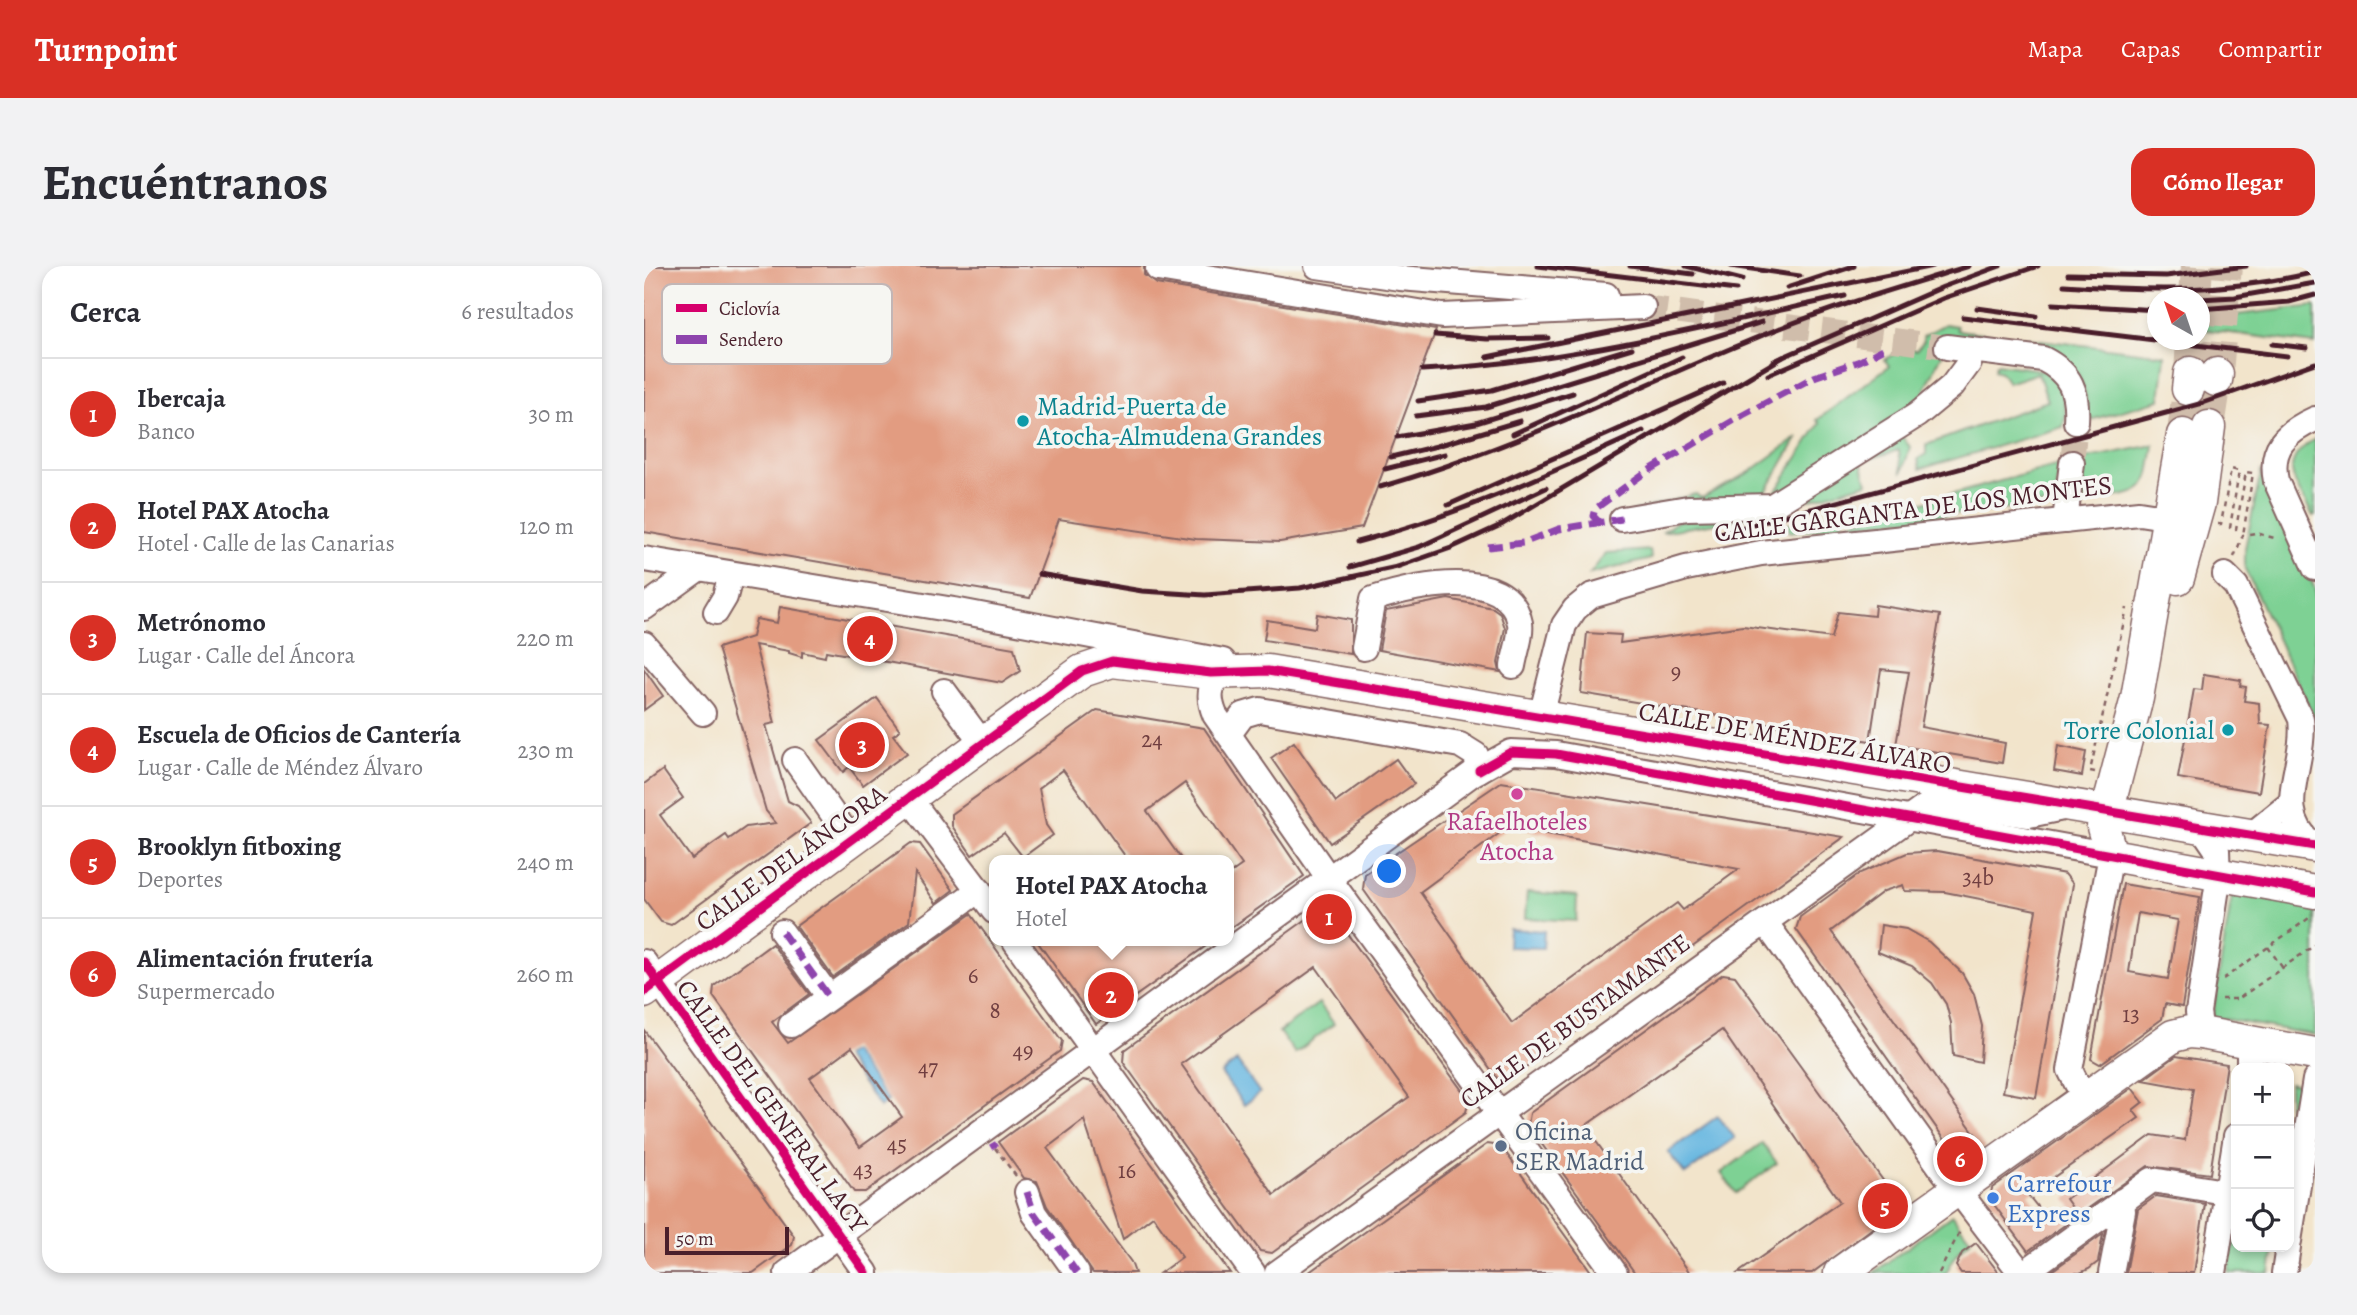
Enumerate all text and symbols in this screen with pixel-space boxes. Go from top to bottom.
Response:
text: Turnpoint [35,27,177,72]
text: Mapa [2028,33,2083,65]
text: Capas [2121,33,2181,65]
text: Compartir [2219,33,2322,65]
button: Cómo llegar [2131,148,2315,216]
text: Encuéntranos [42,149,328,216]
legend [662,284,892,364]
north arrow [2147,287,2210,350]
text: Cerca [70,292,141,332]
text: 6 resultados [461,296,574,327]
text: Ciclovía [719,296,781,322]
text: Sendero [719,327,783,353]
text: Ibercaja [137,381,226,416]
place label: Madrid-Puerta de Atocha-Almudena Grandes [1036,389,1322,454]
text: 1 [89,399,97,430]
text: 30 m [528,399,574,430]
marker: Madrid-Puerta de Atocha-Almudena Grandes [1015,413,1031,429]
text: Banco [137,416,195,447]
street label: CALLE GARGANTA DE LOS MONTES [1712,467,2114,551]
text: Hotel PAX Atocha [137,493,330,528]
text: 2 [87,511,99,542]
text: 120 m [519,511,574,542]
text: Hotel · Calle de las Canarias [137,528,395,559]
text: Metrónomo [137,605,266,640]
pin: 4 [847,613,893,665]
text: 3 [88,623,98,654]
text: 220 m [516,623,574,654]
text: Lugar · Calle del Áncora [137,640,355,671]
house number: 9 [1671,656,1681,687]
street label: CALLE DE MÉNDEZ ÁLVARO [1636,693,1954,783]
place label: Torre Colonial [2064,713,2214,748]
text: Escuela de Oficios de Cantería [137,717,461,752]
pin: 3 [839,719,885,771]
marker: Torre Colonial [2220,722,2236,738]
house number: 24 [1141,724,1163,755]
text: 4 [88,735,98,766]
text: 230 m [518,735,574,766]
text: Lugar · Calle de Méndez Álvaro [137,752,423,783]
street label: CALLE DEL ÁNCORA [688,776,894,939]
marker: Rafaelhoteles Atocha [1509,786,1525,802]
place label: Rafaelhoteles Atocha [1446,804,1588,869]
text: Brooklyn fitboxing [137,829,341,864]
text: 5 [88,847,98,878]
text: 240 m [517,847,574,878]
your location [1372,854,1406,888]
popup [989,855,1234,946]
house number: 34b [1962,862,1994,893]
text: Deportes [137,864,223,895]
text: Hotel PAX Atocha [1015,868,1208,903]
pin: 1 [1306,891,1352,943]
text: Hotel [1015,903,1067,934]
street label: CALLE DE BUSTAMANTE [1453,925,1697,1117]
text: Alimentación frutería [137,941,373,976]
text: 6 [88,959,98,990]
text: 260 m [516,959,574,990]
house number: 6 [968,960,978,991]
pin: 2 [1088,969,1134,1021]
street label: CALLE DEL GENERAL LACY [668,973,876,1240]
text: Supermercado [137,976,275,1007]
house number: 8 [989,995,1001,1026]
house number: 13 [2122,999,2140,1030]
house number: 49 [1013,1035,1033,1066]
house number: 47 [918,1052,938,1083]
map controls [2231,1063,2294,1252]
button: + [2231,1063,2294,1126]
place label: Oficina SER Madrid [1515,1114,1644,1179]
button: − [2231,1126,2294,1189]
house number: 45 [887,1129,907,1160]
pin: 6 [1937,1133,1983,1185]
marker: Oficina SER Madrid [1493,1138,1509,1154]
house number: 43 [853,1154,873,1185]
house number: 16 [1118,1155,1136,1186]
place label: Carrefour Express [2007,1166,2112,1231]
pin: 5 [1862,1180,1908,1232]
button: locate [2231,1189,2294,1252]
marker: Carrefour Express [1985,1190,2001,1206]
scale bar [665,1224,789,1256]
text: 50 m [676,1226,714,1252]

